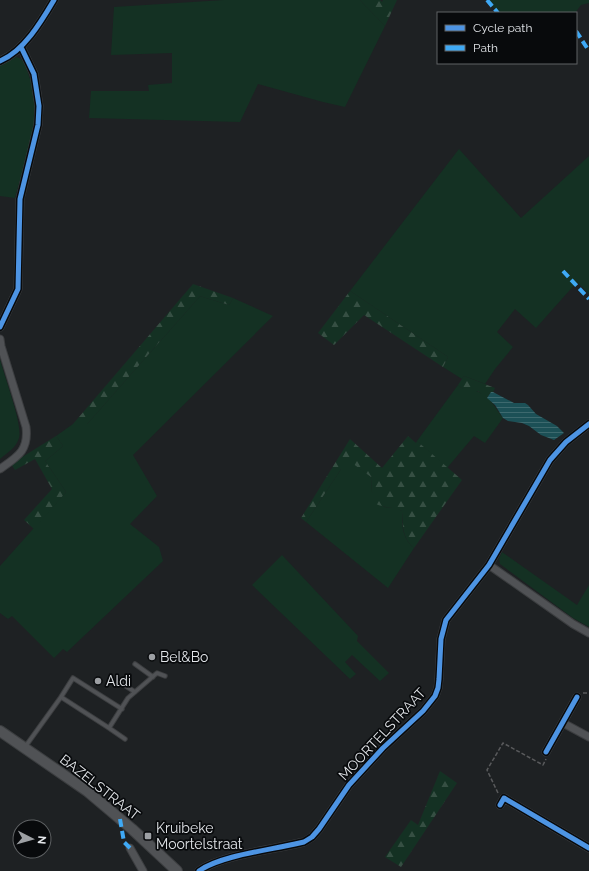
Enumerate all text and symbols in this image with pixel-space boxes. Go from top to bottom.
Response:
legend [437,12,577,64]
text: Cycle path [473,21,532,35]
text: Path [473,41,498,55]
place label: Bel&Bo [160,649,208,665]
marker: Bel&Bo [147,652,157,662]
place label: Aldi [106,673,131,689]
marker: Aldi [93,676,103,686]
street label: MOORTELSTRAAT [335,684,429,783]
street label: BAZELSTRAAT [57,751,143,823]
north arrow [12,819,52,859]
place label: Kruibeke Moortelstraat [156,820,243,852]
marker: Kruibeke Moortelstraat [143,831,153,841]
text: N [35,835,48,845]

